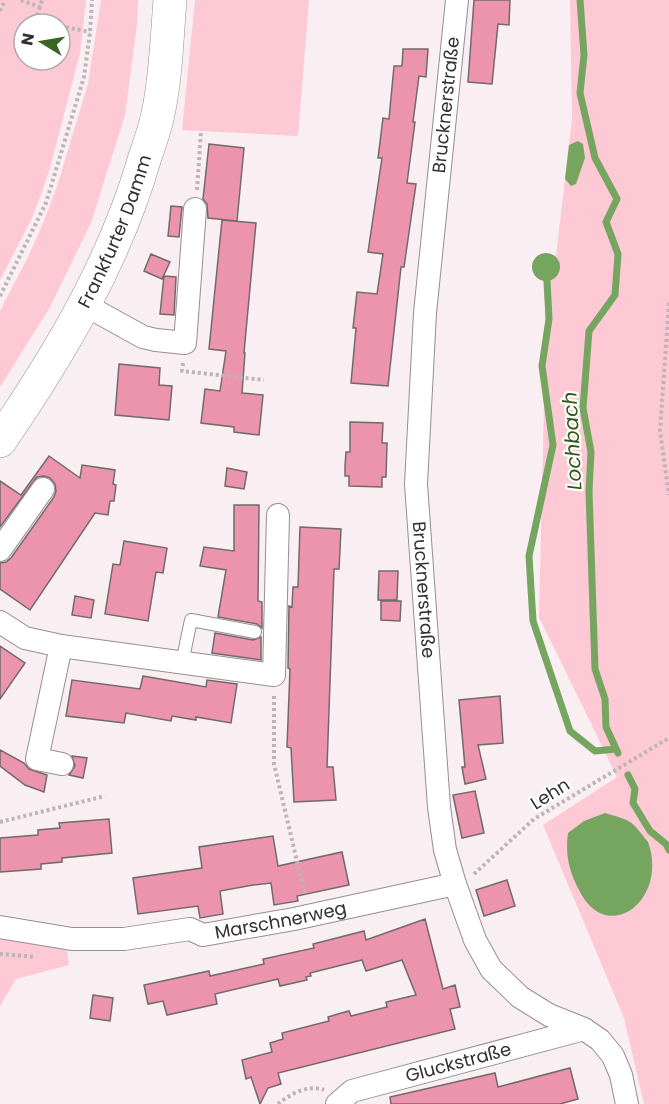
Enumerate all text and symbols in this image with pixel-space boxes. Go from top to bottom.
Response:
north arrow [12,12,72,72]
text: N [15,31,40,47]
street label: Brucknerstraße [426,35,465,174]
street label: Frankfurter Damm [71,152,157,312]
water label: Lochbach [555,391,589,491]
street label: Brucknerstraße [407,520,441,659]
street label: Lehn [525,772,574,815]
street label: Marschnerweg [213,895,349,945]
street label: Gluckstraße [403,1036,514,1088]

